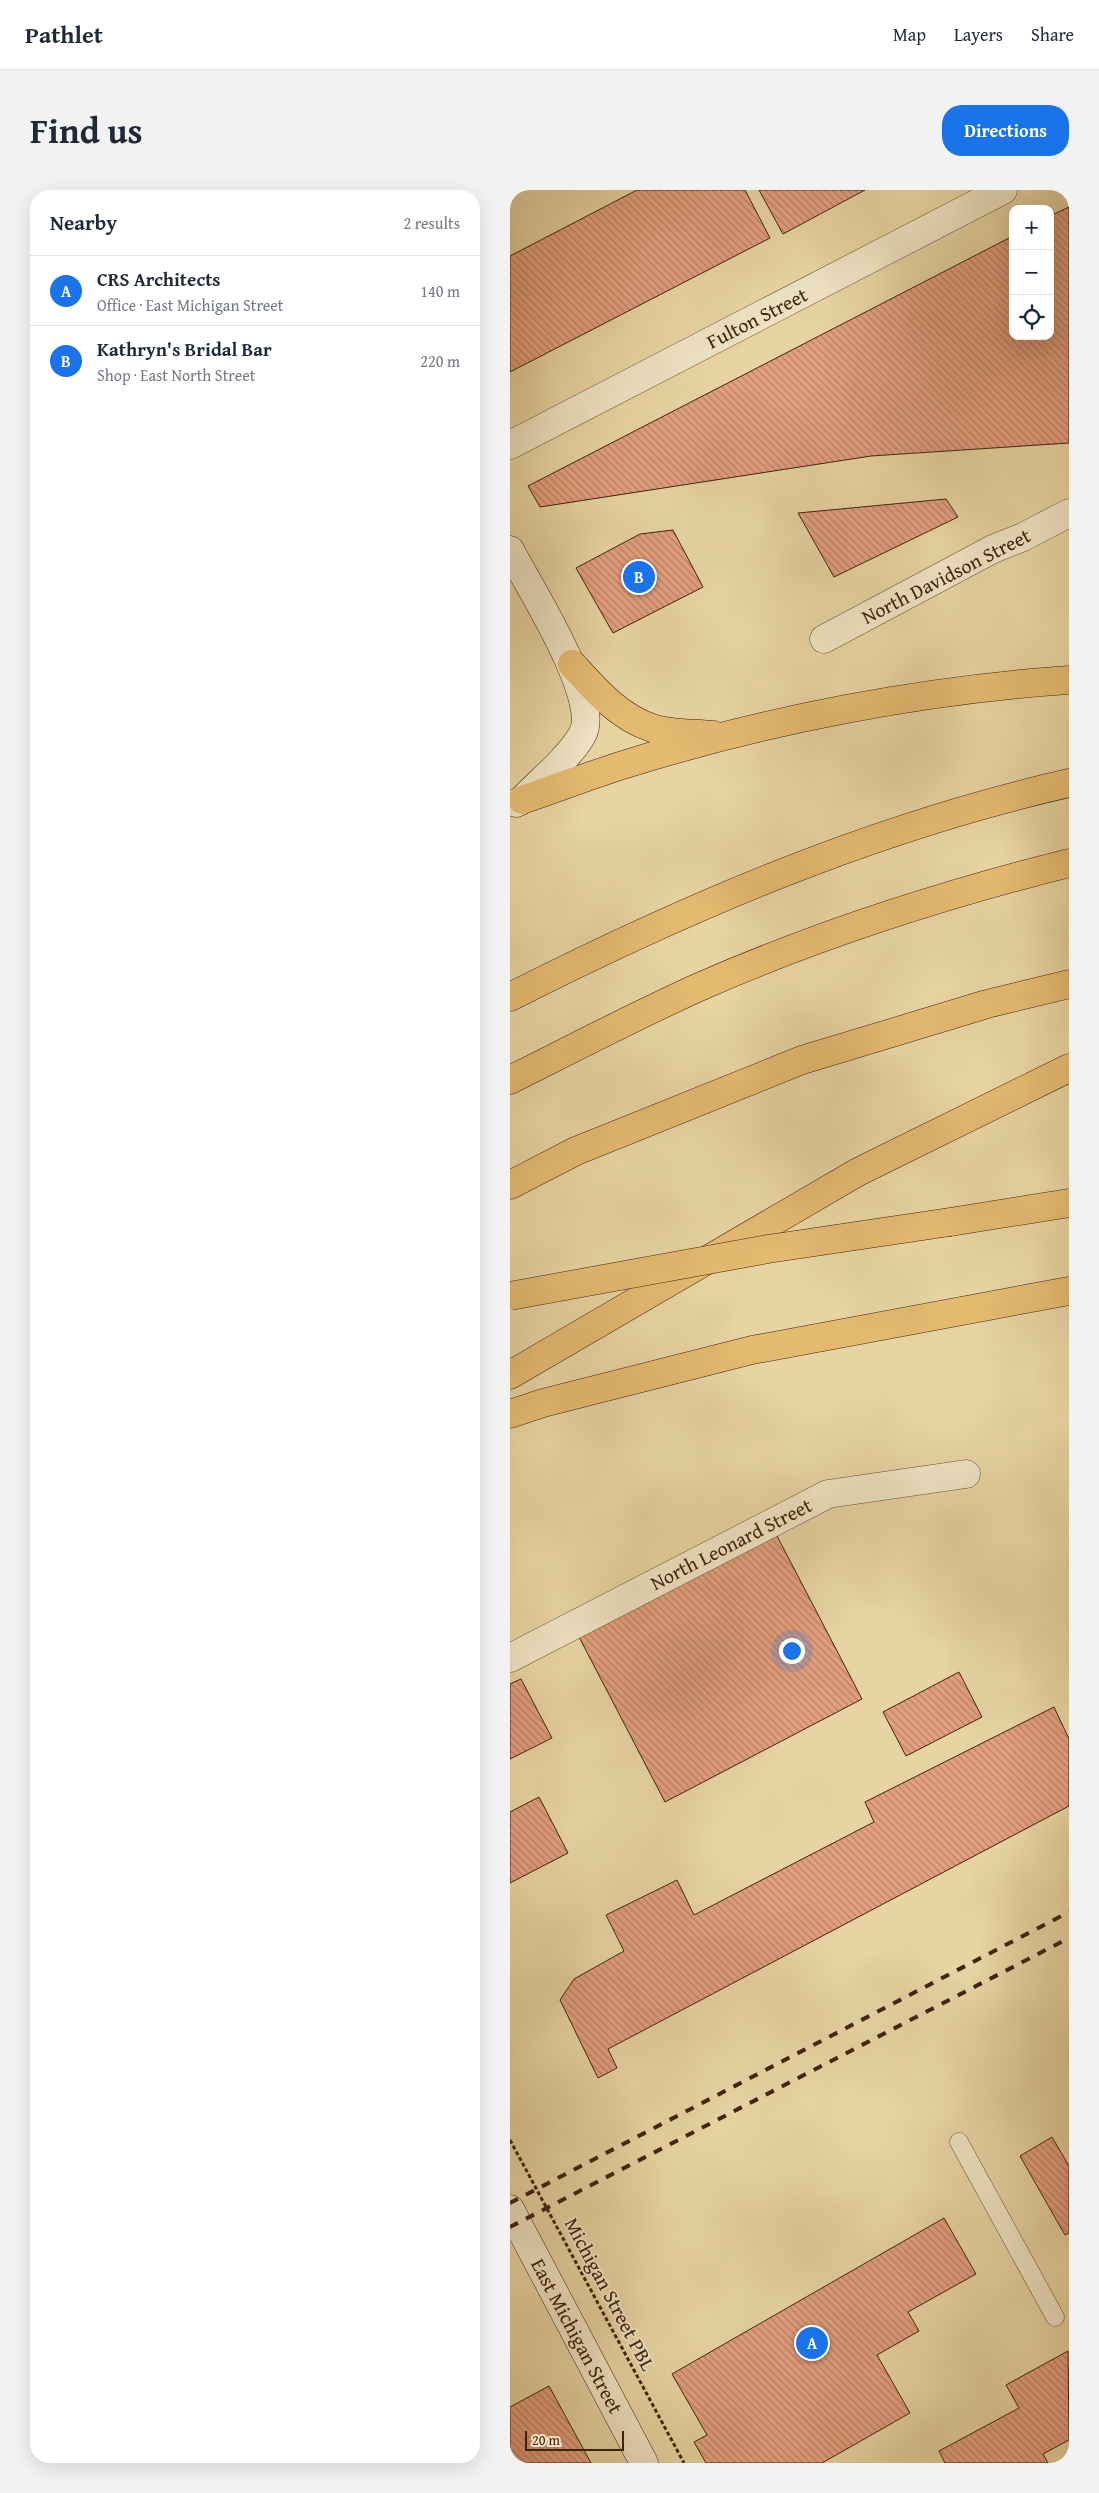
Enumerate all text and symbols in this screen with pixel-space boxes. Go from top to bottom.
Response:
text: Pathlet [25,17,103,52]
text: Map [893,21,926,48]
text: Layers [954,21,1003,48]
text: Share [1031,21,1074,48]
text: Find us [30,105,143,156]
button: Directions [942,105,1069,156]
map controls [1009,205,1054,340]
button: + [1009,205,1054,250]
text: Nearby [50,207,117,238]
text: 2 results [403,211,460,235]
button: − [1009,250,1054,295]
text: CRS Architects [97,265,221,293]
text: A [61,279,71,303]
text: 140 m [420,279,460,303]
street label: Fulton Street [701,280,812,355]
text: Office · East Michigan Street [97,293,283,317]
button: locate [1009,295,1054,340]
text: Kathryn's Bridal Bar [97,335,272,363]
text: B [61,349,71,373]
text: 220 m [420,349,460,373]
text: Shop · East North Street [97,363,255,387]
street label: North Davidson Street [856,520,1035,631]
pin: B [623,558,655,596]
street label: North Leonard Street [645,1490,817,1597]
your location [779,1638,805,1664]
street label: Michigan Street PBL [558,2212,663,2376]
street label: East Michigan Street [524,2253,631,2419]
pin: A [796,2324,828,2362]
scale bar [525,2428,624,2451]
text: 20 m [532,2430,560,2450]

